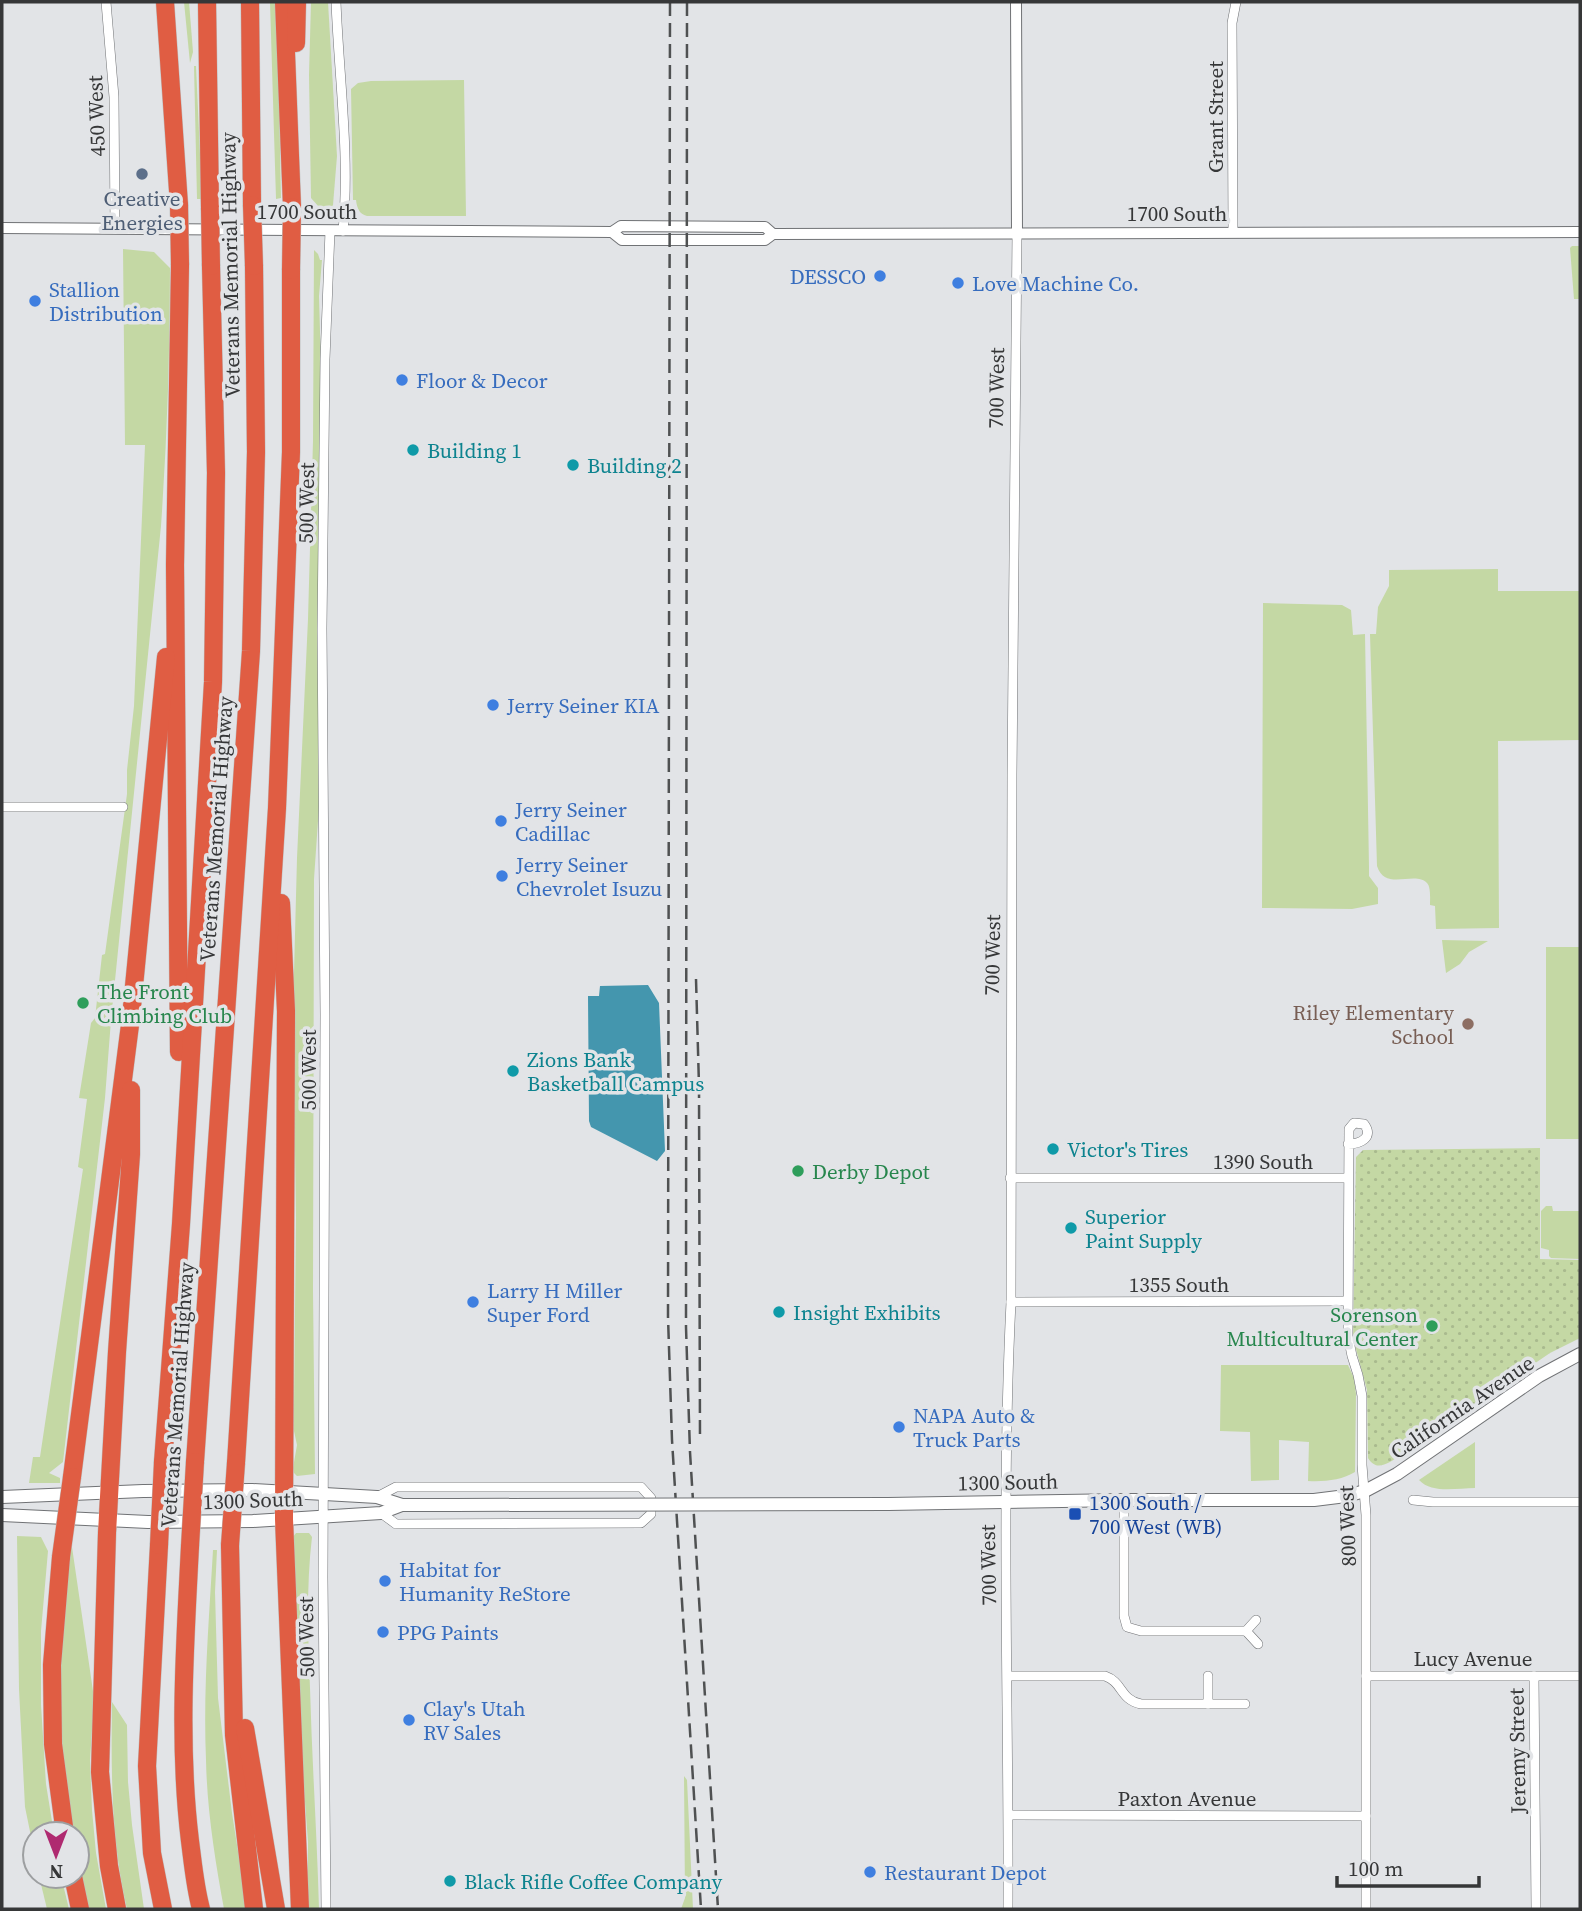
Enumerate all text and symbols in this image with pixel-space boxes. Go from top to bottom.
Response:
street label: Grant Street [1201,61,1230,173]
street label: 450 West [80,75,112,157]
street label: Veterans Memorial Highway [213,132,247,398]
marker: Creative Energies [134,166,150,182]
place label: Creative Energies [101,184,183,237]
street label: 1700 South [257,197,357,226]
street label: 1700 South [1127,199,1227,228]
place label: DESSCO [790,262,866,291]
marker: DESSCO [872,268,888,284]
place label: Love Machine Co. [972,269,1139,298]
place label: Stallion Distribution [49,275,163,328]
marker: Love Machine Co. [950,275,966,291]
marker: Stallion Distribution [27,293,43,309]
street label: 700 West [981,347,1011,429]
place label: Floor & Decor [416,366,548,395]
marker: Floor & Decor [394,372,410,388]
place label: Building 1 [427,436,522,465]
marker: Building 1 [405,442,421,458]
place label: Building 2 [587,451,682,480]
marker: Building 2 [565,457,581,473]
street label: 500 West [291,462,321,544]
place label: Jerry Seiner KIA [506,691,659,720]
street label: Veterans Memorial Highway [192,695,240,963]
marker: Jerry Seiner KIA [485,697,501,713]
place label: Jerry Seiner Cadillac [514,795,627,848]
marker: Jerry Seiner Cadillac [493,813,509,829]
place label: Jerry Seiner Chevrolet Isuzu [515,850,662,903]
marker: Jerry Seiner Chevrolet Isuzu [494,868,510,884]
street label: 700 West [977,914,1007,996]
place label: The Front Climbing Club [97,977,232,1030]
marker: The Front Climbing Club [75,995,91,1011]
place label: Riley Elementary School [1293,998,1454,1051]
marker: Riley Elementary School [1460,1016,1476,1032]
street label: 500 West [294,1029,323,1111]
place label: Zions Bank Basketball Campus [527,1045,704,1098]
marker: Zions Bank Basketball Campus [505,1063,521,1079]
place label: Victor's Tires [1067,1135,1189,1164]
marker: Victor's Tires [1045,1141,1061,1157]
street label: 1390 South [1213,1147,1313,1176]
place label: Derby Depot [812,1157,930,1186]
marker: Derby Depot [790,1163,806,1179]
place label: Superior Paint Supply [1085,1202,1202,1255]
marker: Superior Paint Supply [1063,1220,1079,1236]
street label: Veterans Memorial Highway [153,1261,201,1529]
street label: 1355 South [1129,1270,1229,1299]
place label: Larry H Miller Super Ford [487,1276,623,1329]
marker: Larry H Miller Super Ford [465,1294,481,1310]
place label: Insight Exhibits [793,1298,941,1327]
place label: Sorenson Multicultural Center [1227,1300,1418,1353]
marker: Insight Exhibits [771,1304,787,1320]
marker: Sorenson Multicultural Center [1424,1318,1440,1334]
street label: California Avenue [1384,1348,1540,1466]
place label: NAPA Auto & Truck Parts [913,1401,1035,1454]
marker: NAPA Auto & Truck Parts [891,1419,907,1435]
street label: 1300 South [957,1467,1059,1497]
street label: 1300 South [202,1484,304,1516]
street label: 800 West [1331,1485,1363,1567]
place label: 1300 South / 700 West (WB) [1089,1488,1222,1541]
marker: 1300 South / 700 West (WB) [1067,1506,1083,1522]
street label: 700 West [973,1524,1003,1606]
place label: Habitat for Humanity ReStore [399,1555,571,1608]
marker: Habitat for Humanity ReStore [377,1573,393,1589]
street label: 500 West [291,1596,321,1678]
place label: PPG Paints [397,1618,499,1647]
marker: PPG Paints [375,1624,391,1640]
street label: Lucy Avenue [1414,1644,1532,1673]
street label: Jeremy Street [1501,1688,1533,1815]
place label: Clay's Utah RV Sales [423,1694,526,1747]
marker: Clay's Utah RV Sales [401,1712,417,1728]
street label: Paxton Avenue [1117,1784,1257,1813]
north arrow [21,1820,91,1890]
scale bar [1337,1844,1479,1888]
text: 100 m [1348,1854,1403,1883]
place label: Restaurant Depot [884,1858,1047,1887]
text: N [49,1859,63,1885]
marker: Restaurant Depot [862,1864,878,1880]
place label: Black Rifle Coffee Company [464,1867,722,1896]
marker: Black Rifle Coffee Company [442,1873,458,1889]

